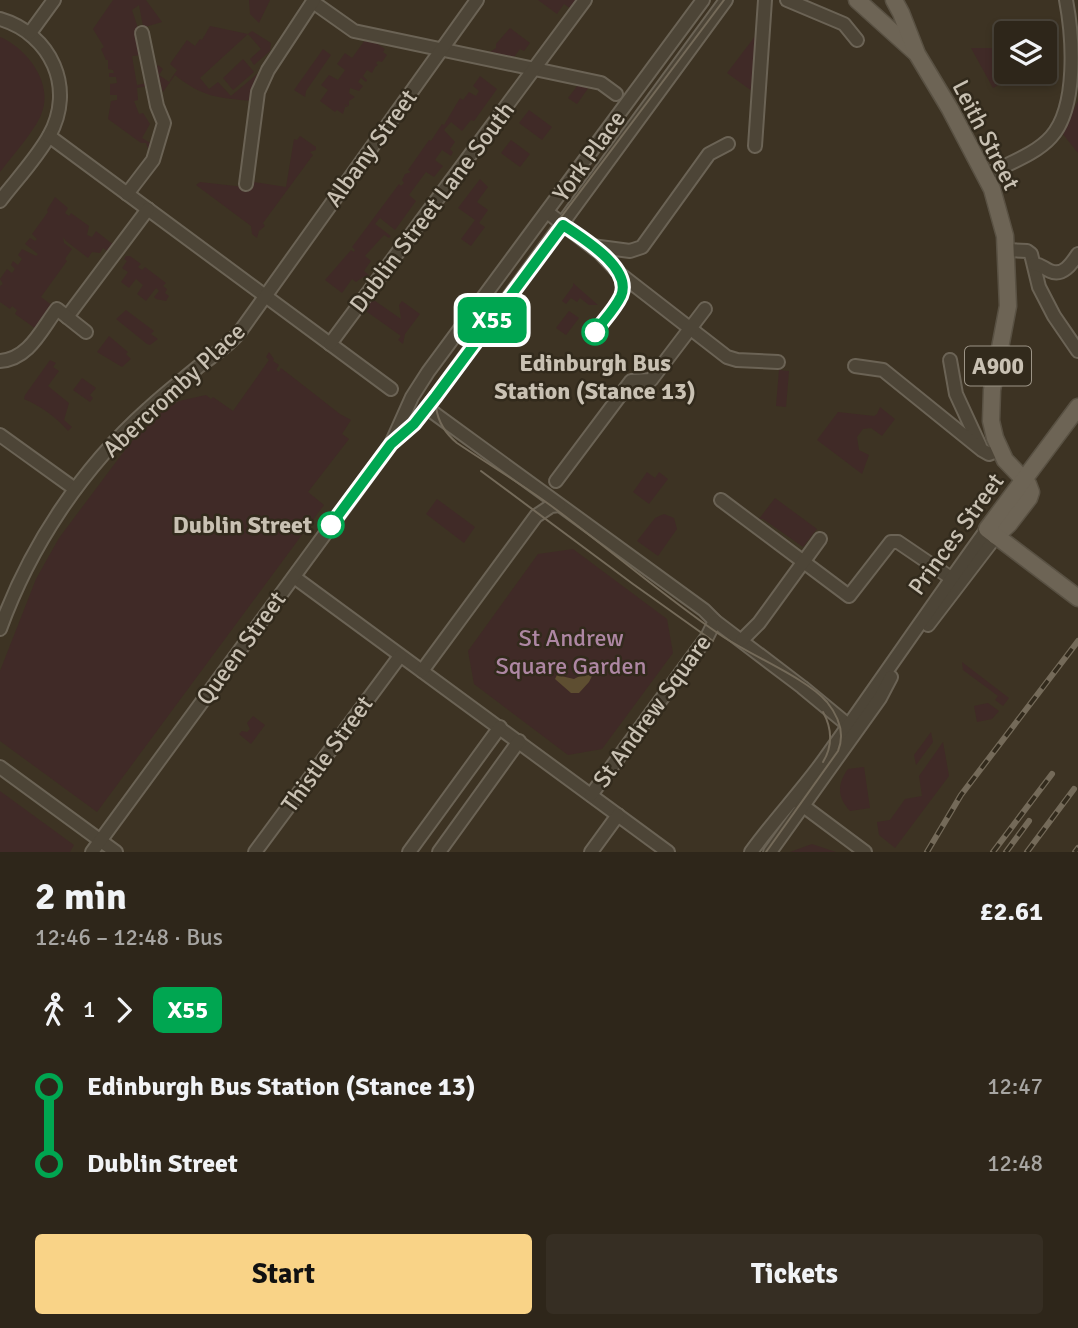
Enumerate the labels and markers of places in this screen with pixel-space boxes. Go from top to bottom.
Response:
marker: Edinburgh Bus Station (Stance 13) [582,319,608,345]
place label: Edinburgh Bus Station (Stance 13) [494,348,696,406]
place label: Dublin Street [173,510,312,540]
marker: Dublin Street [318,512,344,538]

